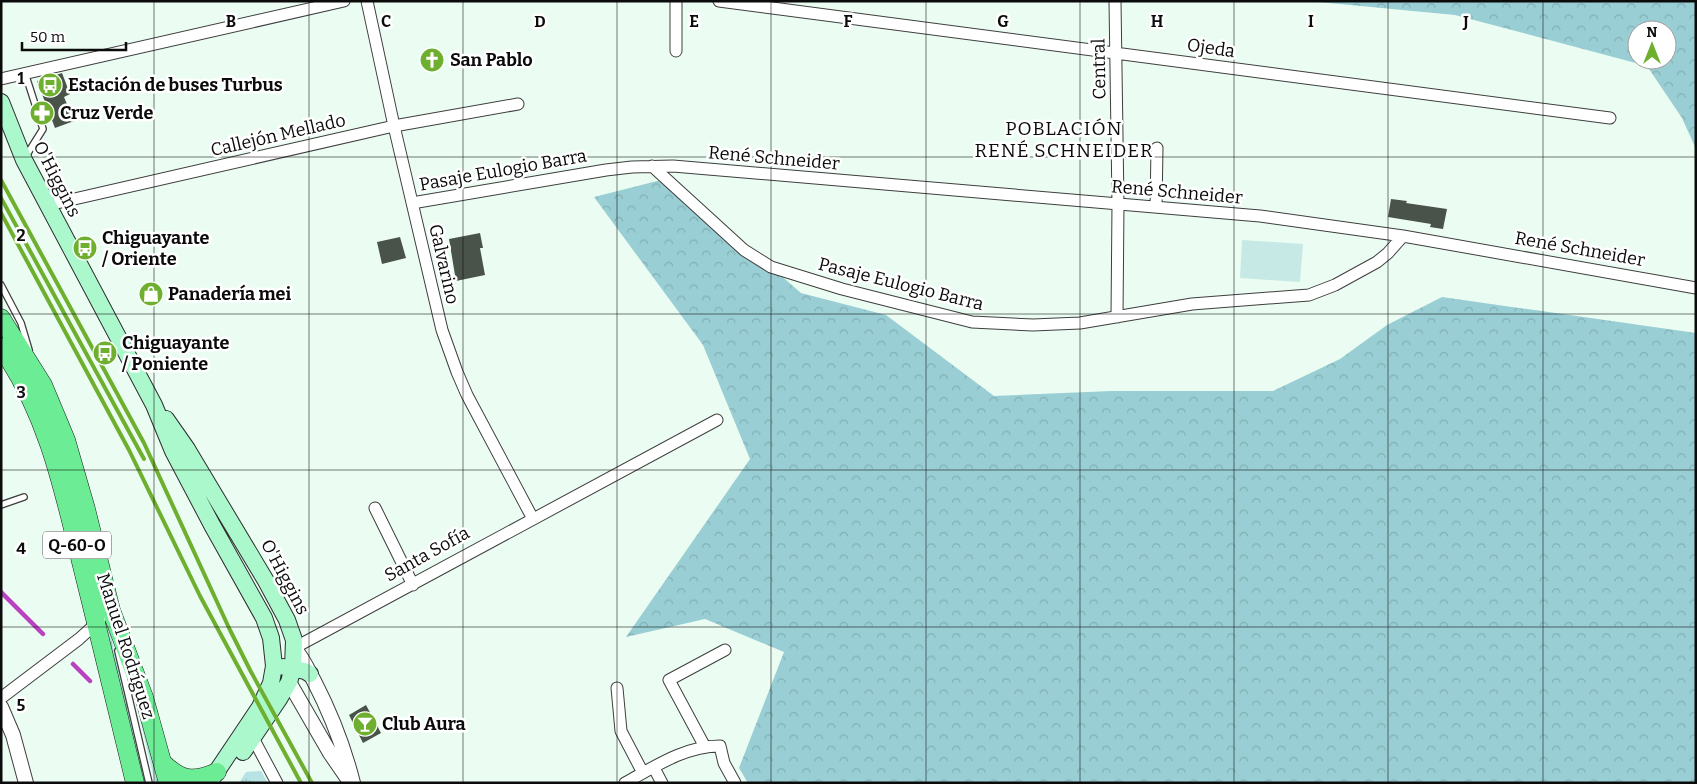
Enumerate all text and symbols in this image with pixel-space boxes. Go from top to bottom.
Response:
text: B [226,12,236,31]
text: C [381,12,391,31]
text: D [534,12,546,31]
text: E [689,12,699,31]
text: F [844,12,853,31]
text: G [997,12,1009,31]
text: H [1151,12,1164,31]
text: I [1308,12,1314,31]
text: J [1462,12,1469,31]
scale bar [22,20,126,52]
north arrow [1627,20,1677,70]
text: N [1647,24,1658,41]
text: 50 m [30,28,66,46]
street label: Ojeda [1186,34,1237,62]
street label: Central [1087,38,1111,100]
church icon: San Pablo [419,47,445,73]
place label: San Pablo [450,49,533,71]
text: 1 [18,69,25,88]
bus stop icon: Estación de buses Turbus [37,72,63,98]
place label: Estación de buses Turbus [68,74,283,96]
pharmacy icon: Cruz Verde [29,100,55,126]
place label: Cruz Verde [60,102,153,124]
street label: Callejón Mellado [208,109,348,161]
district label: POBLACIÓN RENÉ SCHNEIDER [974,117,1154,162]
street label: O'Higgins [29,137,85,221]
street label: René Schneider [707,141,841,175]
street label: Pasaje Eulogio Barra [418,144,589,196]
street label: René Schneider [1110,175,1244,209]
street label: Galvarino [424,222,464,306]
text: 2 [16,226,26,245]
place label: Chiguayante / Oriente [101,227,210,270]
street label: René Schneider [1513,227,1647,271]
bus stop icon: Chiguayante / Oriente [72,235,98,261]
street label: Pasaje Eulogio Barra [816,253,986,315]
shop icon: Panadería mei [138,281,164,307]
place label: Panadería mei [168,283,291,305]
place label: Chiguayante / Poniente [121,332,230,375]
bus stop icon: Chiguayante / Poniente [92,340,118,366]
text: 3 [16,383,26,402]
street label: Santa Sofía [381,522,474,586]
road number: Q-60-O [43,532,111,558]
street label: O'Higgins [256,536,314,618]
text: 4 [16,539,26,558]
street label: Manuel Rodríguez [92,570,160,722]
text: 5 [17,696,26,715]
bar icon: Club Aura [352,711,378,737]
place label: Club Aura [382,713,466,735]

